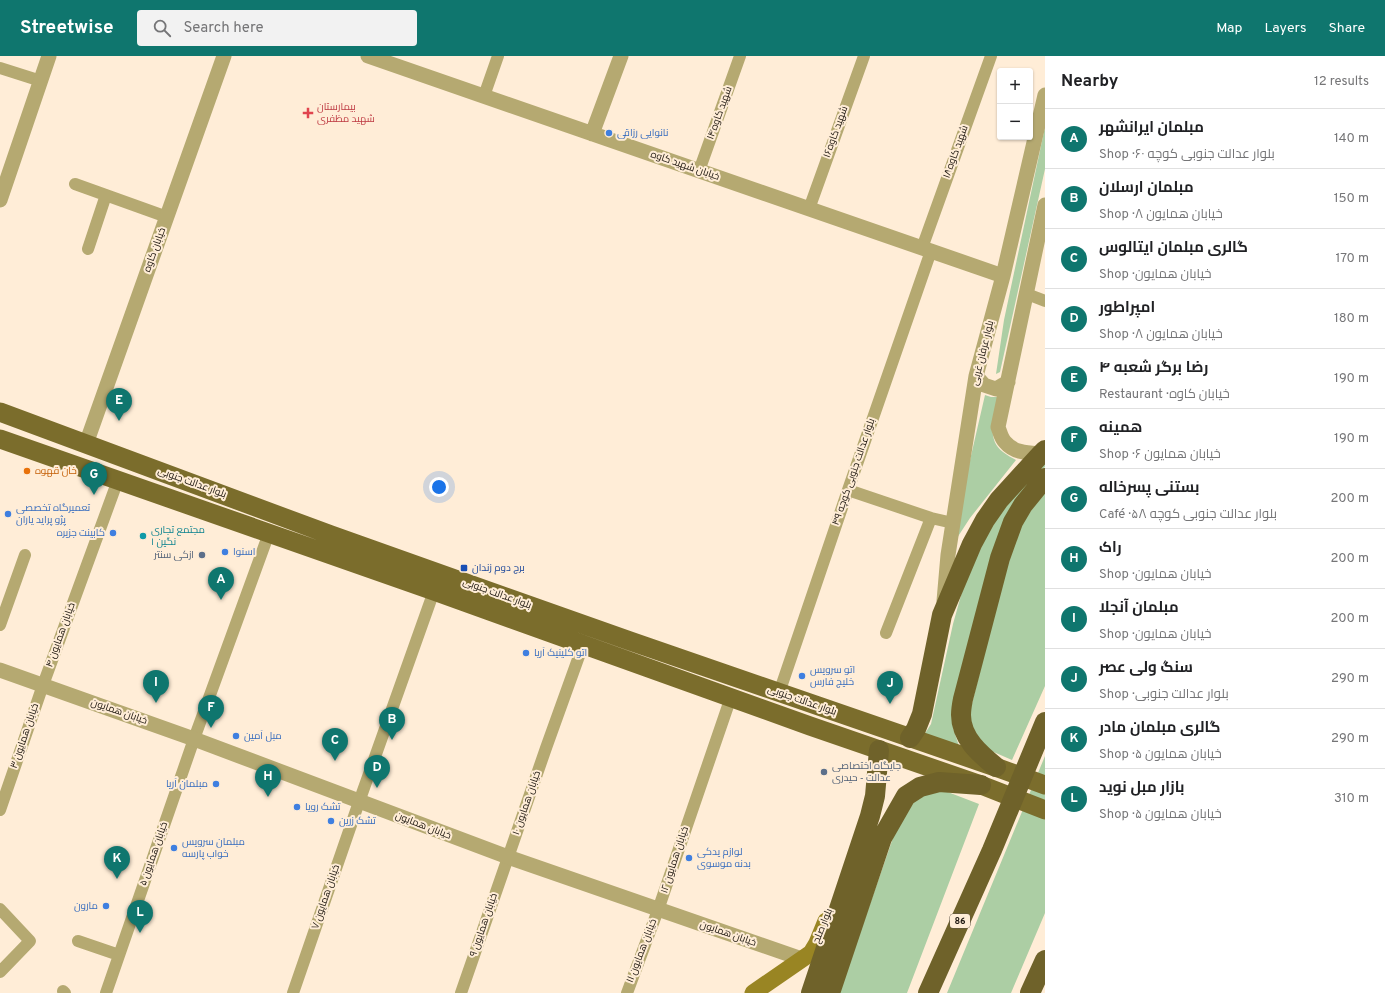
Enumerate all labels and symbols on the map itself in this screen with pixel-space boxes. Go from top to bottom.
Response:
street label: شهید کاوه۱۴ [704,85,736,141]
place label: بیمارستان شهید مظفری [317,101,375,126]
street label: شهید کاوه۱۶ [821,104,851,160]
marker: بیمارستان شهید مظفری [302,107,314,119]
street label: شهید کاوه۱۸ [940,124,972,180]
place label: نانوایی رزاقی [617,127,669,140]
marker: نانوایی رزاقی [604,128,614,138]
street label: خیابان شهید کاوه [649,148,721,184]
street label: خیابان کاوه [141,226,169,274]
street label: بلوار عرفان غربی [969,319,997,387]
pin: E [106,388,132,421]
street label: بلوار عدالت جنوبی کوچه ۴۹ [830,417,878,527]
pin: G [81,462,107,495]
place label: خان قهوه [35,465,77,478]
street label: بلوار عدالت جنوبی [156,465,228,501]
marker: خان قهوه [22,466,32,476]
your location [429,477,449,497]
place label: تعمیرگاه تخصصی پژو پراید یاران [16,502,91,527]
marker: تعمیرگاه تخصصی پژو پراید یاران [3,509,13,519]
place label: مجتمع تجاری نگین ۱ [151,524,205,549]
place label: کابینت جزیره [57,527,105,540]
marker: کابینت جزیره [108,528,118,538]
marker: مجتمع تجاری نگین ۱ [138,531,148,541]
place label: اسنوا [233,546,255,559]
marker: اسنوا [220,547,230,557]
place label: ازکی سنتر [153,549,194,562]
marker: ازکی سنتر [197,550,207,560]
place label: برج دوم زندان [472,562,525,575]
marker: برج دوم زندان [459,563,469,573]
pin: A [208,567,234,600]
street label: بلوار عدالت جنوبی [461,576,533,612]
street label: خیابان همایون ۴ [43,601,79,669]
place label: اتو کلینیک آریا [534,647,587,660]
marker: اتو کلینیک آریا [521,648,531,658]
place label: اتو سرویس خلیج فارس [810,664,855,689]
pin: I [143,670,169,703]
marker: اتو سرویس خلیج فارس [797,671,807,681]
pin: J [877,671,903,704]
street label: بلوار عدالت جنوبی [766,683,838,719]
pin: F [198,695,224,728]
street label: خیابان همایون [89,696,149,728]
street label: خیابان همایون ۳ [8,702,42,770]
pin: B [379,707,405,740]
pin: C [322,728,348,761]
place label: مبل آمین [244,730,282,743]
marker: مبل آمین [231,731,241,741]
pin: D [364,755,390,788]
place label: جایگاه اختصاصی عدالت - حیدری [832,760,901,785]
pin: H [255,764,281,797]
marker: جایگاه اختصاصی عدالت - حیدری [819,767,829,777]
street label: خیابان همایون ۱۰ [510,769,544,837]
place label: مبلمان آریا [166,778,208,791]
marker: مبلمان آریا [211,779,221,789]
place label: تشک رویا [305,801,341,814]
marker: تشک رویا [292,802,302,812]
street label: خیابان همایون [393,809,453,843]
place label: تشک زرین [339,815,376,828]
marker: تشک زرین [326,816,336,826]
street label: خیابان همایون ۵ [137,820,171,888]
street label: خیابان همایون ۱۲ [658,825,692,895]
place label: مبلمان سرویس خواب پارسه [182,836,245,861]
marker: مبلمان سرویس خواب پارسه [169,843,179,853]
pin: K [104,846,130,879]
place label: لوازم یدکی بدنه موسوی [697,846,751,871]
marker: لوازم یدکی بدنه موسوی [684,853,694,863]
street label: خیابان همایون ۷ [309,863,343,931]
street label: خیابان همایون ۹ [467,891,501,959]
place label: مارون [74,900,98,913]
pin: L [127,900,153,933]
marker: مارون [101,901,111,911]
street label: بلوار صلح [810,907,836,945]
road number: 86 [950,914,970,928]
street label: خیابان همایون ۱۱ [624,917,660,985]
street label: خیابان همایون [698,918,758,950]

